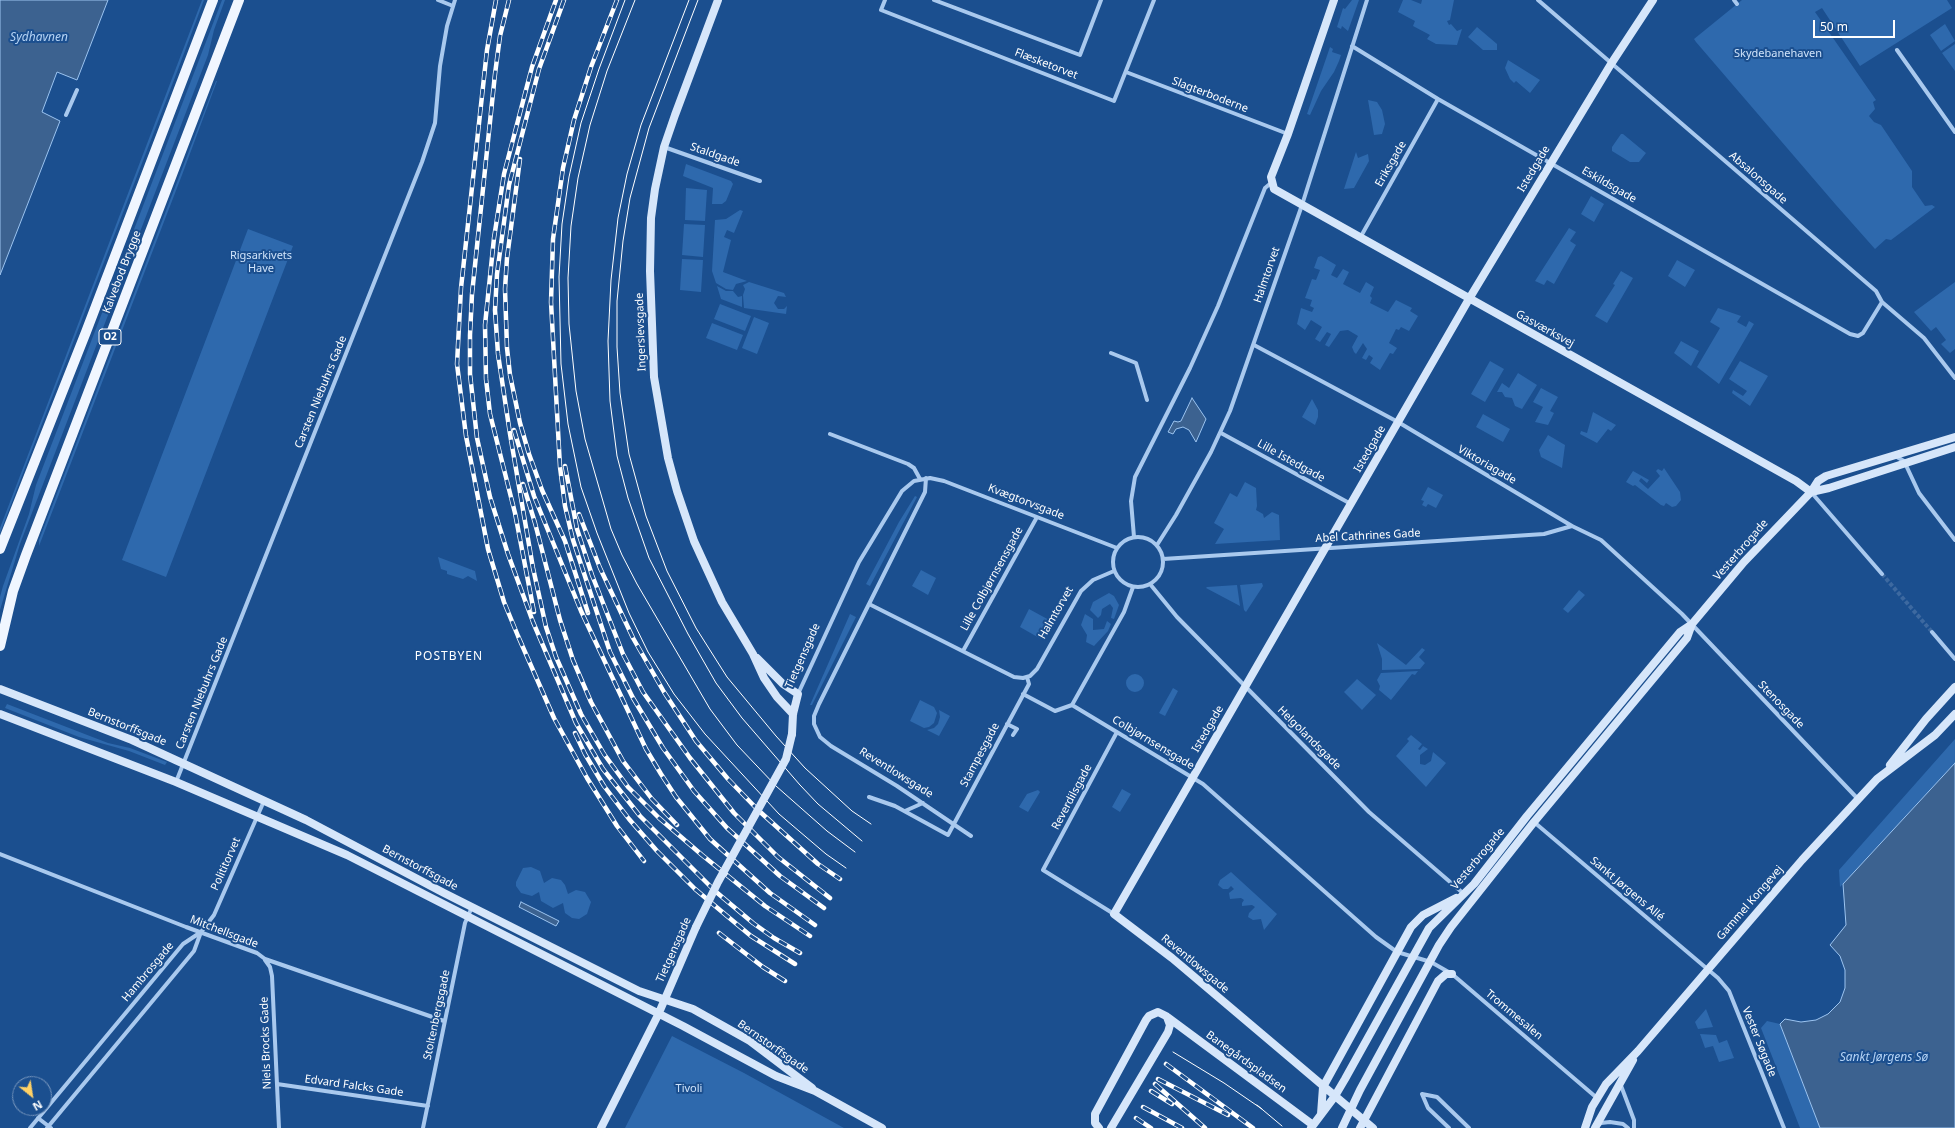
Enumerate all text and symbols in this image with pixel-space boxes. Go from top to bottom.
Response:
scale bar [1815,12,1897,38]
text: 50 m [1820,18,1848,35]
water label: Sydhavnen [10,31,68,45]
street label: Flæsketorvet [1013,46,1079,82]
park label: Skydebanehaven [1734,47,1822,61]
street label: Slagterboderne [1170,74,1250,116]
street label: Eriksgade [1373,139,1409,189]
street label: Staldgade [688,140,742,170]
street label: Istedgade [1515,143,1553,195]
street label: Absalonsgade [1726,149,1790,207]
street label: Eskildsgade [1579,164,1639,206]
street label: Kalvebod Brygge [100,229,144,315]
street label: Halmtorvet [1251,245,1283,305]
park label: Rigsarkivets Have [230,249,292,275]
street label: Ingerslevsgade [633,292,649,372]
street label: Gasværksvej [1513,308,1577,350]
road number: O2 [99,329,121,345]
street label: Carsten Niebuhrs Gade [292,334,350,450]
street label: Istedgade [1351,423,1389,475]
street label: Lille Istedgade [1255,437,1327,485]
street label: Viktoriagade [1455,443,1519,487]
street label: Kvægtorvsgade [986,481,1066,523]
street label: Vesterbrogade [1711,517,1771,583]
street label: Lille Colbjørnsensgade [958,525,1026,633]
street label: Abel Cathrines Gade [1315,527,1421,545]
street label: Halmtorvet [1036,584,1076,642]
street label: Tietgensgade [783,621,823,691]
street label: Carsten Niebuhrs Gade [173,635,231,751]
district label: POSTBYEN [415,650,483,664]
street label: Stenosgade [1755,679,1807,731]
street label: Istedgade [1189,703,1227,755]
street label: Helgolandsgade [1275,704,1343,772]
street label: Bernstorffsgade [86,705,168,749]
street label: Colbjørnsensgade [1110,713,1196,773]
street label: Stampesgade [958,721,1002,789]
street label: Reventlowsgade [857,745,935,801]
street label: Reverdilsgade [1049,762,1095,832]
street label: Vesterbrogade [1448,826,1508,892]
street label: Polititorvet [208,835,244,893]
street label: Bernstorffsgade [380,842,460,894]
street label: Sankt Jørgens Allé [1587,854,1667,924]
street label: Gammel Kongevej [1714,863,1786,943]
street label: Mitchellsgade [188,913,260,951]
street label: Tietgensgade [654,915,694,985]
street label: Reventlowsgade [1158,932,1232,996]
street label: Hambrosgade [119,940,177,1004]
street label: Stoltenbergsgade [421,969,453,1061]
street label: Trommesalen [1483,987,1545,1043]
street label: Niels Brocks Gade [258,996,274,1090]
street label: Vester Søgade [1739,1005,1779,1079]
street label: Bernstorffsgade [735,1018,811,1076]
street label: Banegårdspladsen [1203,1028,1289,1096]
water label: Sankt Jørgens Sø [1840,1051,1928,1065]
street label: Edvard Falcks Gade [304,1073,404,1099]
north arrow [12,1076,52,1116]
park label: Tivoli [676,1082,702,1096]
text: N [30,1097,45,1115]

